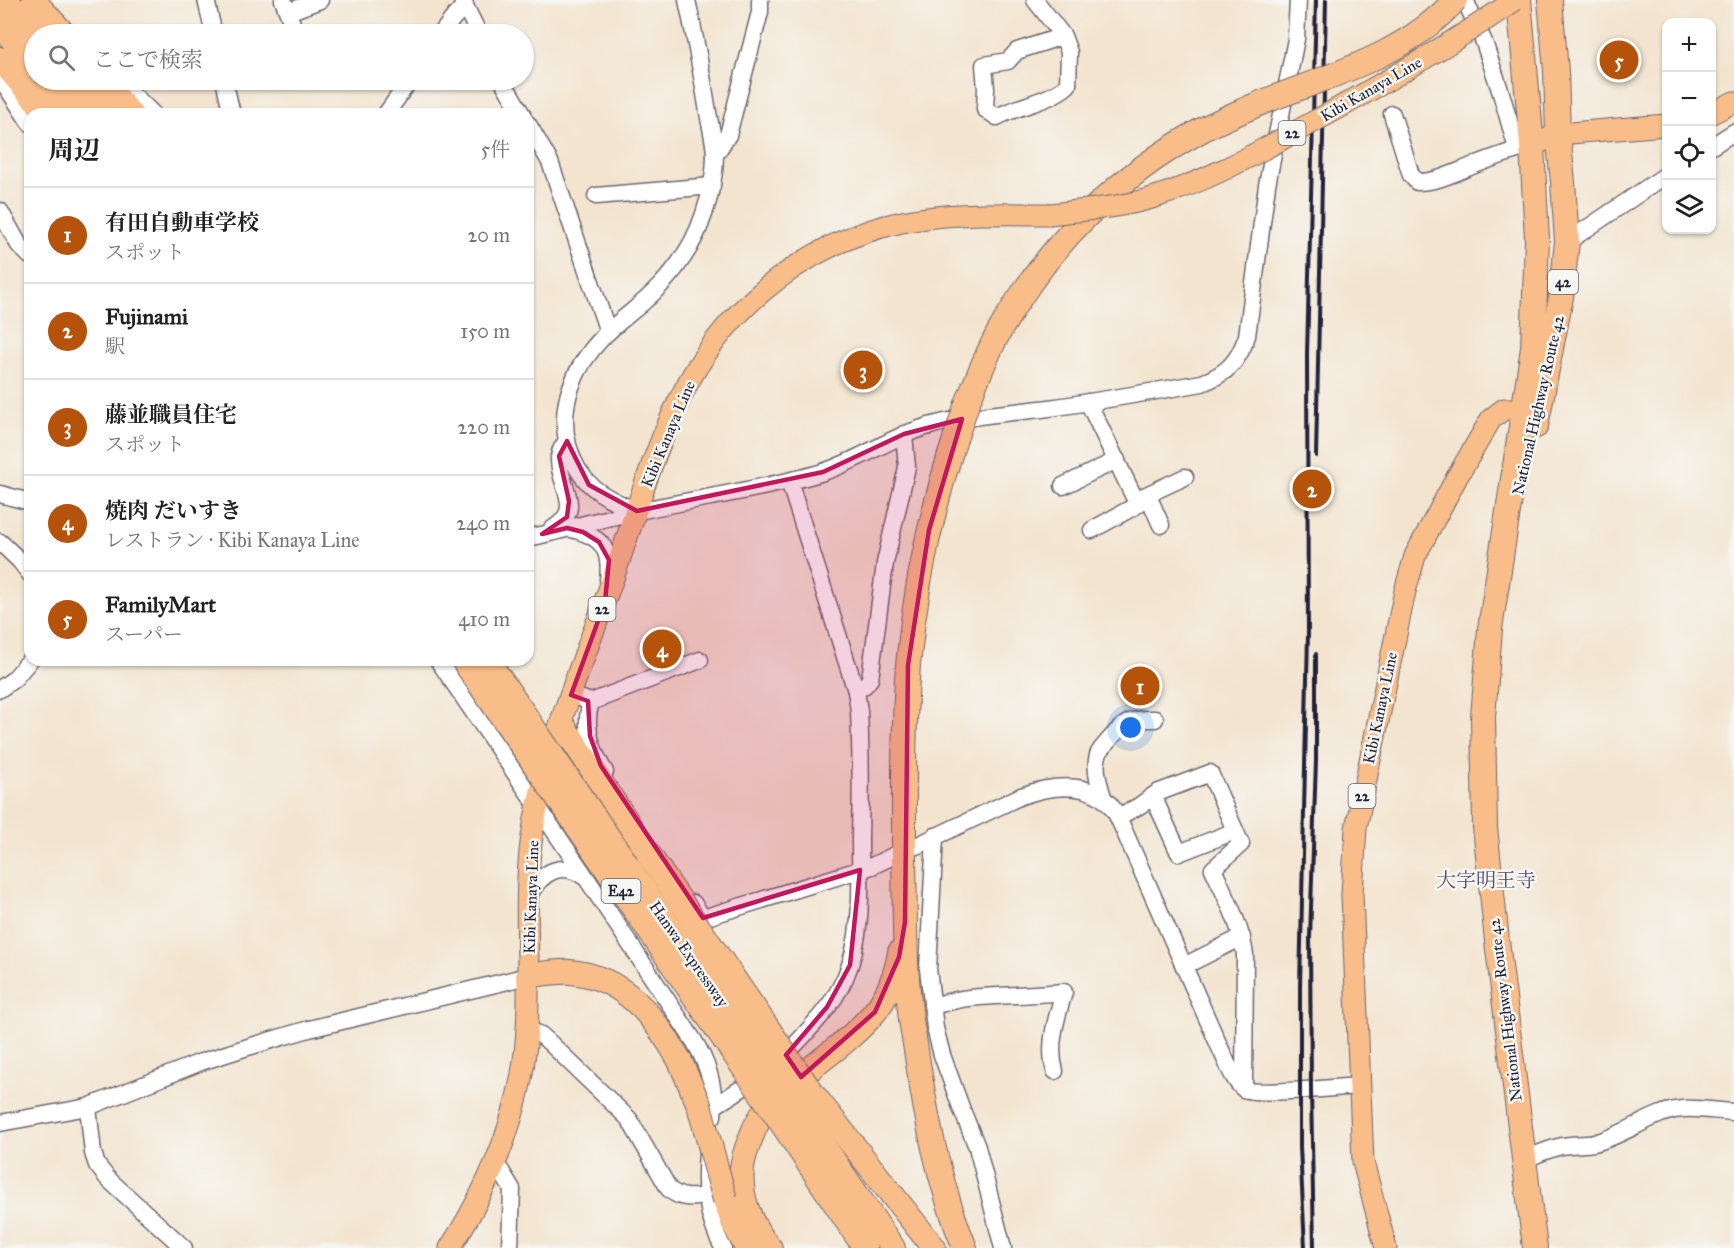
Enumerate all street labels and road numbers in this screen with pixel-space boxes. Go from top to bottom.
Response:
street label: Kibi Kanaya Line [1317,52,1425,126]
road number: 22 [1278,121,1306,145]
road number: 42 [1548,270,1578,294]
street label: National Highway Route 42 [1508,313,1569,497]
street label: Kibi Kanaya Line [637,378,699,490]
road number: 22 [588,597,616,621]
street label: Kibi Kanaya Line [1359,650,1401,766]
road number: 22 [1348,784,1376,808]
street label: Kibi Kanaya Line [520,839,542,954]
road number: E42 [602,879,640,903]
street label: Hanwa Expressway [645,897,733,1011]
street label: National Highway Route 42 [1484,917,1527,1103]

